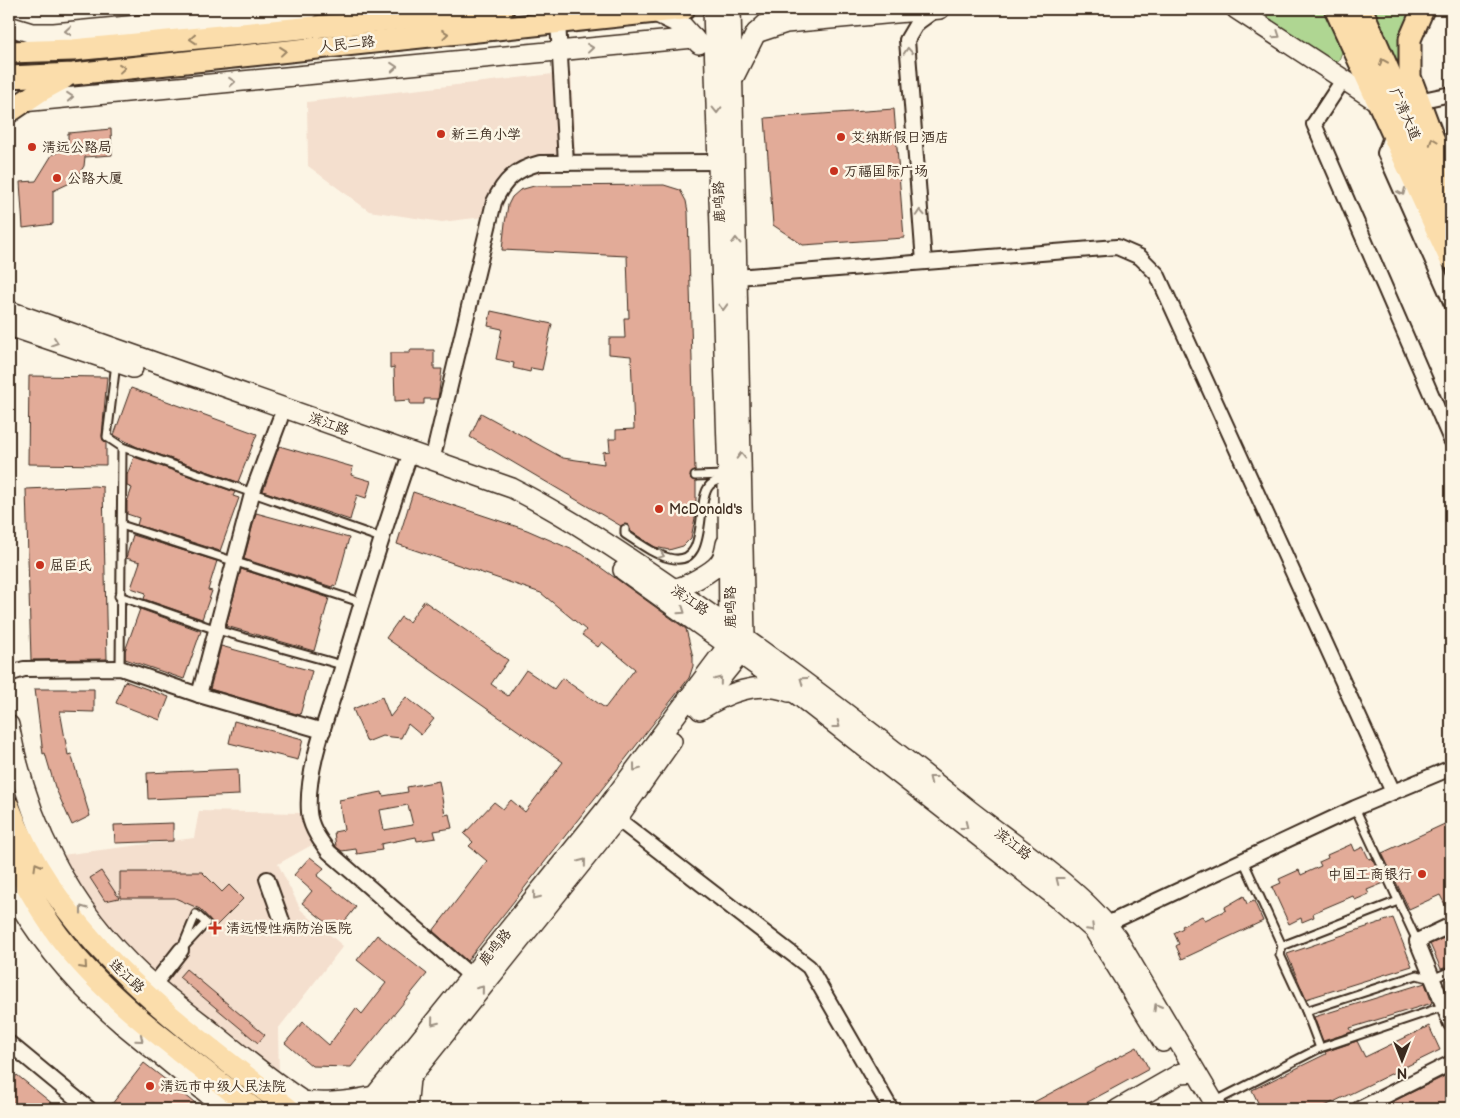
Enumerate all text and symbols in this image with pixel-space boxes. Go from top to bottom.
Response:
one-way arrow [64,25,72,36]
one-way arrow [441,28,449,39]
one-way arrow [1271,29,1281,38]
one-way arrow [189,33,197,44]
street label: 人民二路 [318,33,376,55]
one-way arrow [587,43,595,54]
one-way arrow [280,46,288,57]
one-way arrow [903,47,914,55]
one-way arrow [1378,58,1388,66]
one-way arrow [390,61,398,72]
one-way arrow [118,63,126,74]
one-way arrow [228,77,236,88]
street label: 广清大道 [1386,85,1424,143]
one-way arrow [66,92,74,103]
one-way arrow [712,106,722,114]
place label: 新三角小学 [451,126,521,143]
marker: 新三角小学 [435,128,447,140]
place label: 艾纳斯假日酒店 [851,129,949,146]
marker: 艾纳斯假日酒店 [835,131,847,143]
one-way arrow [1429,137,1439,145]
place label: 清远公路局 [42,139,112,156]
marker: 清远公路局 [26,141,38,153]
place label: 万福国际广场 [844,163,928,180]
marker: 万福国际广场 [828,165,840,177]
place label: 公路大厦 [67,170,123,187]
marker: 公路大厦 [51,172,63,184]
street label: 鹿鸣路 [710,181,728,223]
one-way arrow [1396,187,1406,196]
one-way arrow [915,209,926,217]
one-way arrow [731,237,741,244]
one-way arrow [717,304,728,312]
one-way arrow [50,336,59,346]
street label: 滨江路 [306,409,352,439]
one-way arrow [736,452,746,460]
place label: McDonald's [669,501,743,518]
marker: McDonald's [653,503,665,515]
one-way arrow [657,549,665,559]
place label: 屈臣氏 [50,557,92,574]
marker: 屈臣氏 [34,559,46,571]
street label: 滨江路 [668,581,712,619]
street label: 鹿鸣路 [722,586,739,628]
one-way arrow [676,605,686,614]
one-way arrow [713,677,721,686]
one-way arrow [800,678,809,686]
one-way arrow [832,720,841,729]
one-way arrow [633,762,642,772]
one-way arrow [928,776,937,785]
one-way arrow [959,820,968,828]
street label: 滨江路 [991,824,1035,864]
one-way arrow [577,859,585,868]
one-way arrow [34,863,44,872]
place label: 中国工商银行 [1328,866,1412,883]
marker: 中国工商银行 [1416,868,1428,880]
one-way arrow [1056,878,1065,886]
one-way arrow [533,890,541,899]
one-way arrow [80,905,89,915]
place label: 清远慢性病防治医院 [226,920,352,937]
marker: 清远慢性病防治医院 [208,921,222,935]
one-way arrow [1085,923,1094,932]
street label: 鹿鸣路 [475,925,515,969]
street label: 连江路 [106,955,148,997]
one-way arrow [79,960,88,969]
one-way arrow [476,986,484,995]
one-way arrow [1154,1004,1164,1013]
one-way arrow [431,1016,439,1025]
one-way arrow [135,1034,144,1043]
north arrow [1378,1036,1428,1086]
text: N [1397,1064,1407,1081]
place label: 清远市中级人民法院 [160,1078,286,1095]
marker: 清远市中级人民法院 [144,1080,156,1092]

